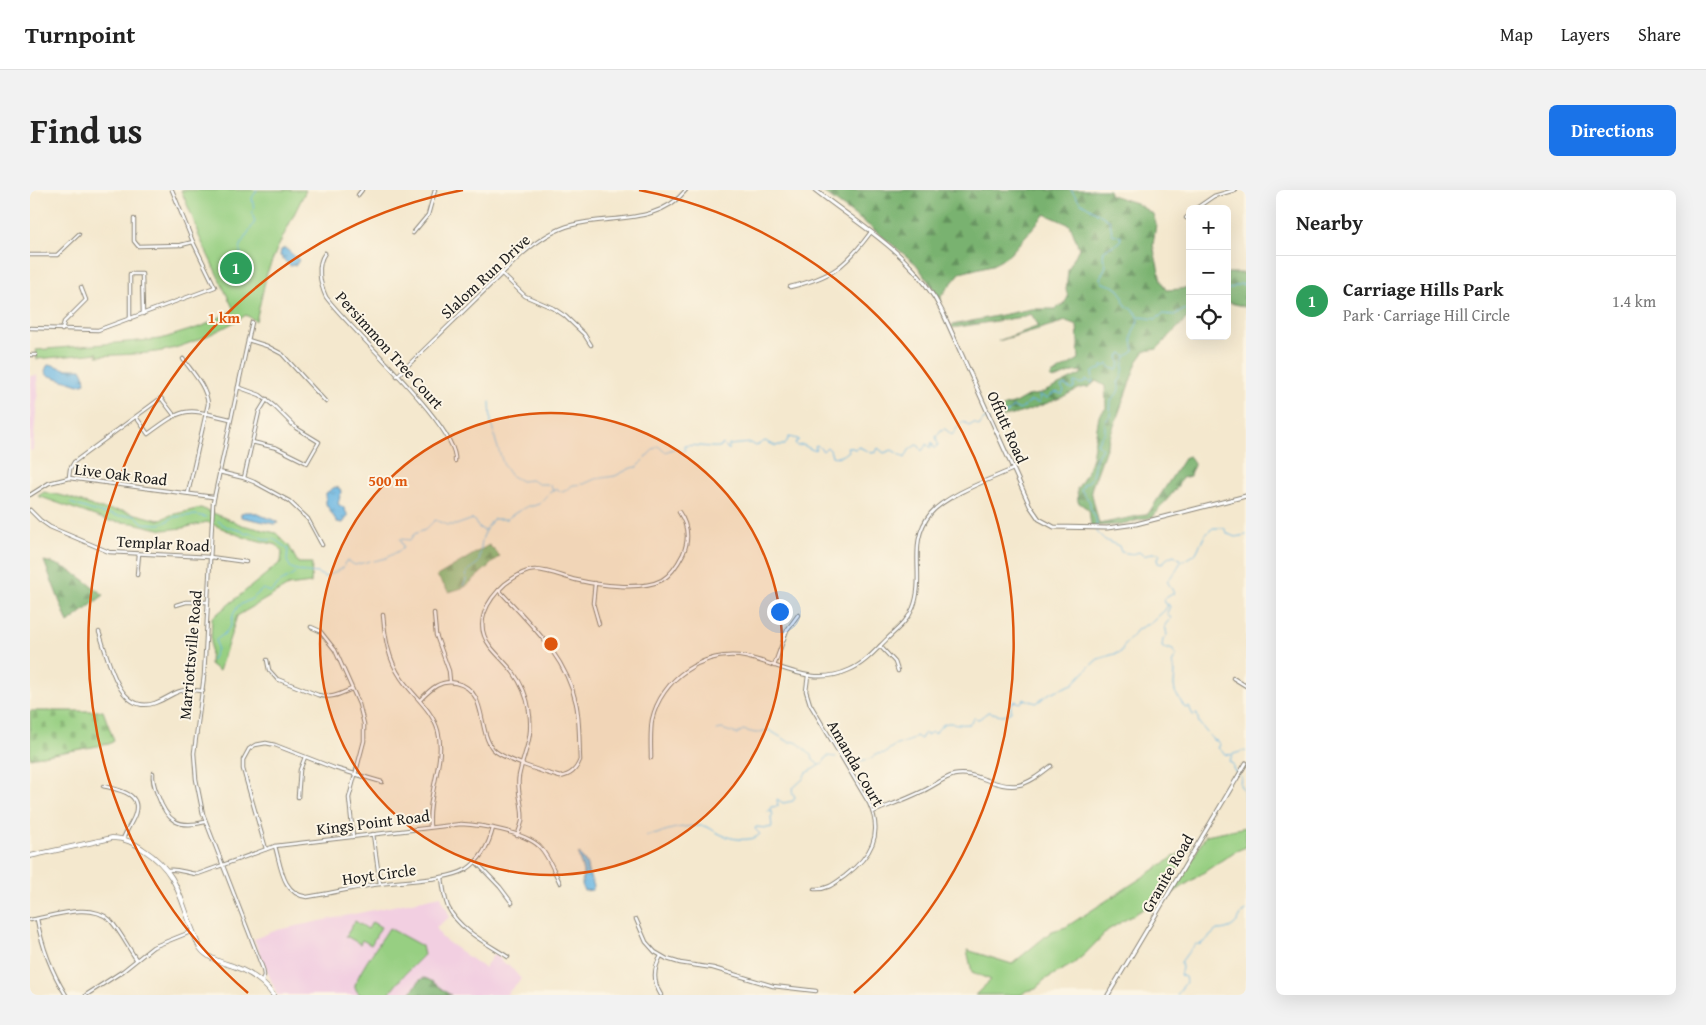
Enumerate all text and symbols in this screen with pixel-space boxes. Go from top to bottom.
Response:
text: Turnpoint [25,17,135,52]
text: Map [1500,21,1533,48]
text: Layers [1561,21,1610,48]
text: Share [1638,21,1681,48]
text: Find us [30,105,143,156]
button: Directions [1549,105,1676,156]
map controls [1186,205,1231,340]
button: + [1186,205,1231,250]
text: Nearby [1296,207,1363,238]
street label: Slalom Run Drive [435,228,535,324]
pin: 1 [220,249,252,287]
button: − [1186,250,1231,295]
text: Carriage Hills Park [1343,275,1504,303]
street label: Persimmon Tree Court [330,285,450,415]
text: 1 [1308,289,1316,313]
text: 1.4 km [1612,289,1656,313]
button: locate [1186,295,1231,340]
text: Park · Carriage Hill Circle [1343,303,1510,327]
text: 1 km [208,307,240,328]
street label: Offutt Road [981,387,1035,467]
street label: Live Oak Road [73,456,169,492]
text: 500 m [368,470,408,491]
street label: Templar Road [116,529,211,557]
street label: Marriottsville Road [172,589,208,721]
your location [767,599,793,625]
centre of rings [542,635,560,653]
street label: Amanda Court [821,715,891,811]
street label: Kings Point Road [315,803,431,841]
street label: Granite Road [1135,829,1199,917]
street label: Hoyt Circle [341,857,417,891]

